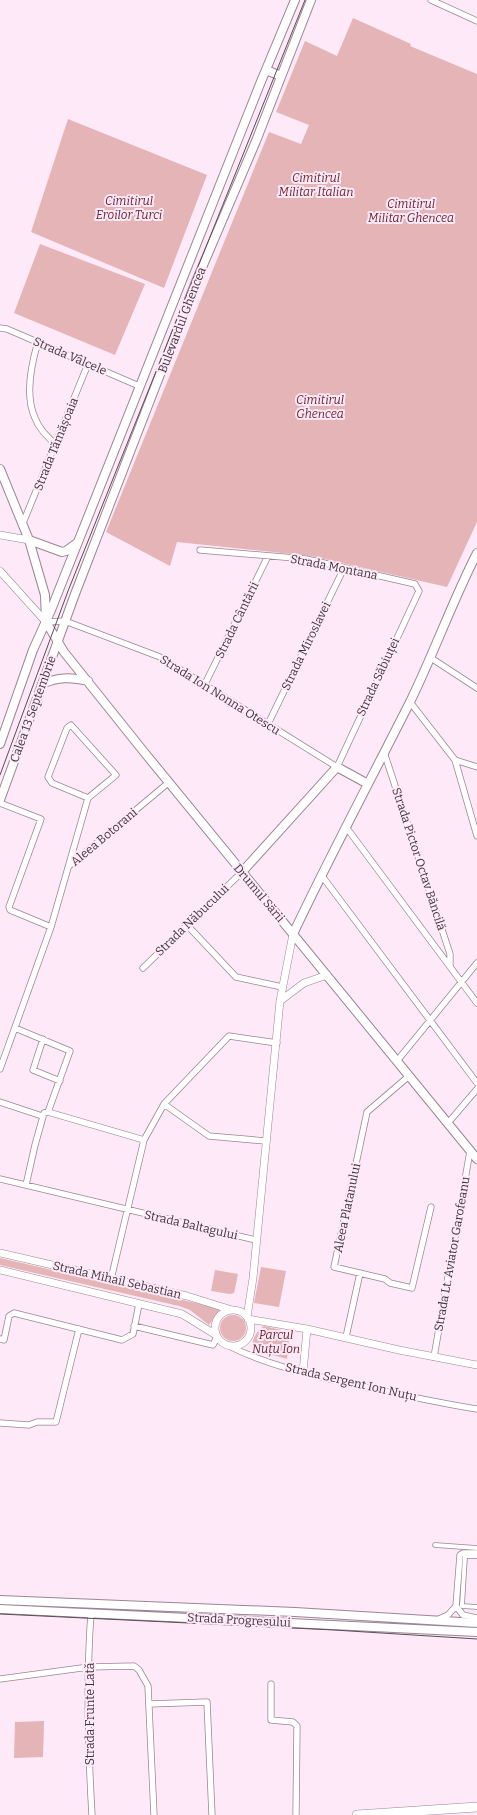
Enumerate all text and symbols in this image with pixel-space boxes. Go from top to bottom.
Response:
park label: Cimitirul Militar Italian [279,171,353,199]
park label: Cimitirul Eroilor Turci [96,194,163,222]
park label: Cimitirul Militar Ghencea [368,197,454,225]
street label: Bulevardul Ghencea [155,265,209,375]
street label: Strada Vâlcele [31,334,109,378]
park label: Cimitirul Ghencea [296,393,344,421]
street label: Strada Tămășoaia [31,395,82,493]
street label: Strada Montana [289,552,379,582]
street label: Strada Cântării [212,579,262,661]
street label: Strada Miroslavei [279,599,334,692]
street label: Strada Săbiuței [354,635,403,719]
street label: Strada Ion Nonna Otescu [157,652,283,738]
street label: Calea 13 Septembrie [7,654,59,764]
street label: Strada Pictor Octav Băncilă [389,786,449,933]
street label: Aleea Botorani [68,805,140,869]
street label: Drumul Sării [231,861,288,925]
street label: Strada Năbucului [152,881,232,959]
street label: Aleea Platanului [331,1162,363,1254]
street label: Strada Lt. Aviator Garofeanu [431,1175,473,1332]
street label: Strada Baltagului [143,1207,240,1243]
street label: Strada Mihail Sebastian [51,1258,183,1302]
park label: Parcul Nuțu Ion [252,1328,300,1357]
street label: Strada Sergent Ion Nuțu [284,1360,419,1405]
street label: Strada Progresului [187,1610,291,1630]
street label: Strada Frunte Lată [83,1662,97,1765]

